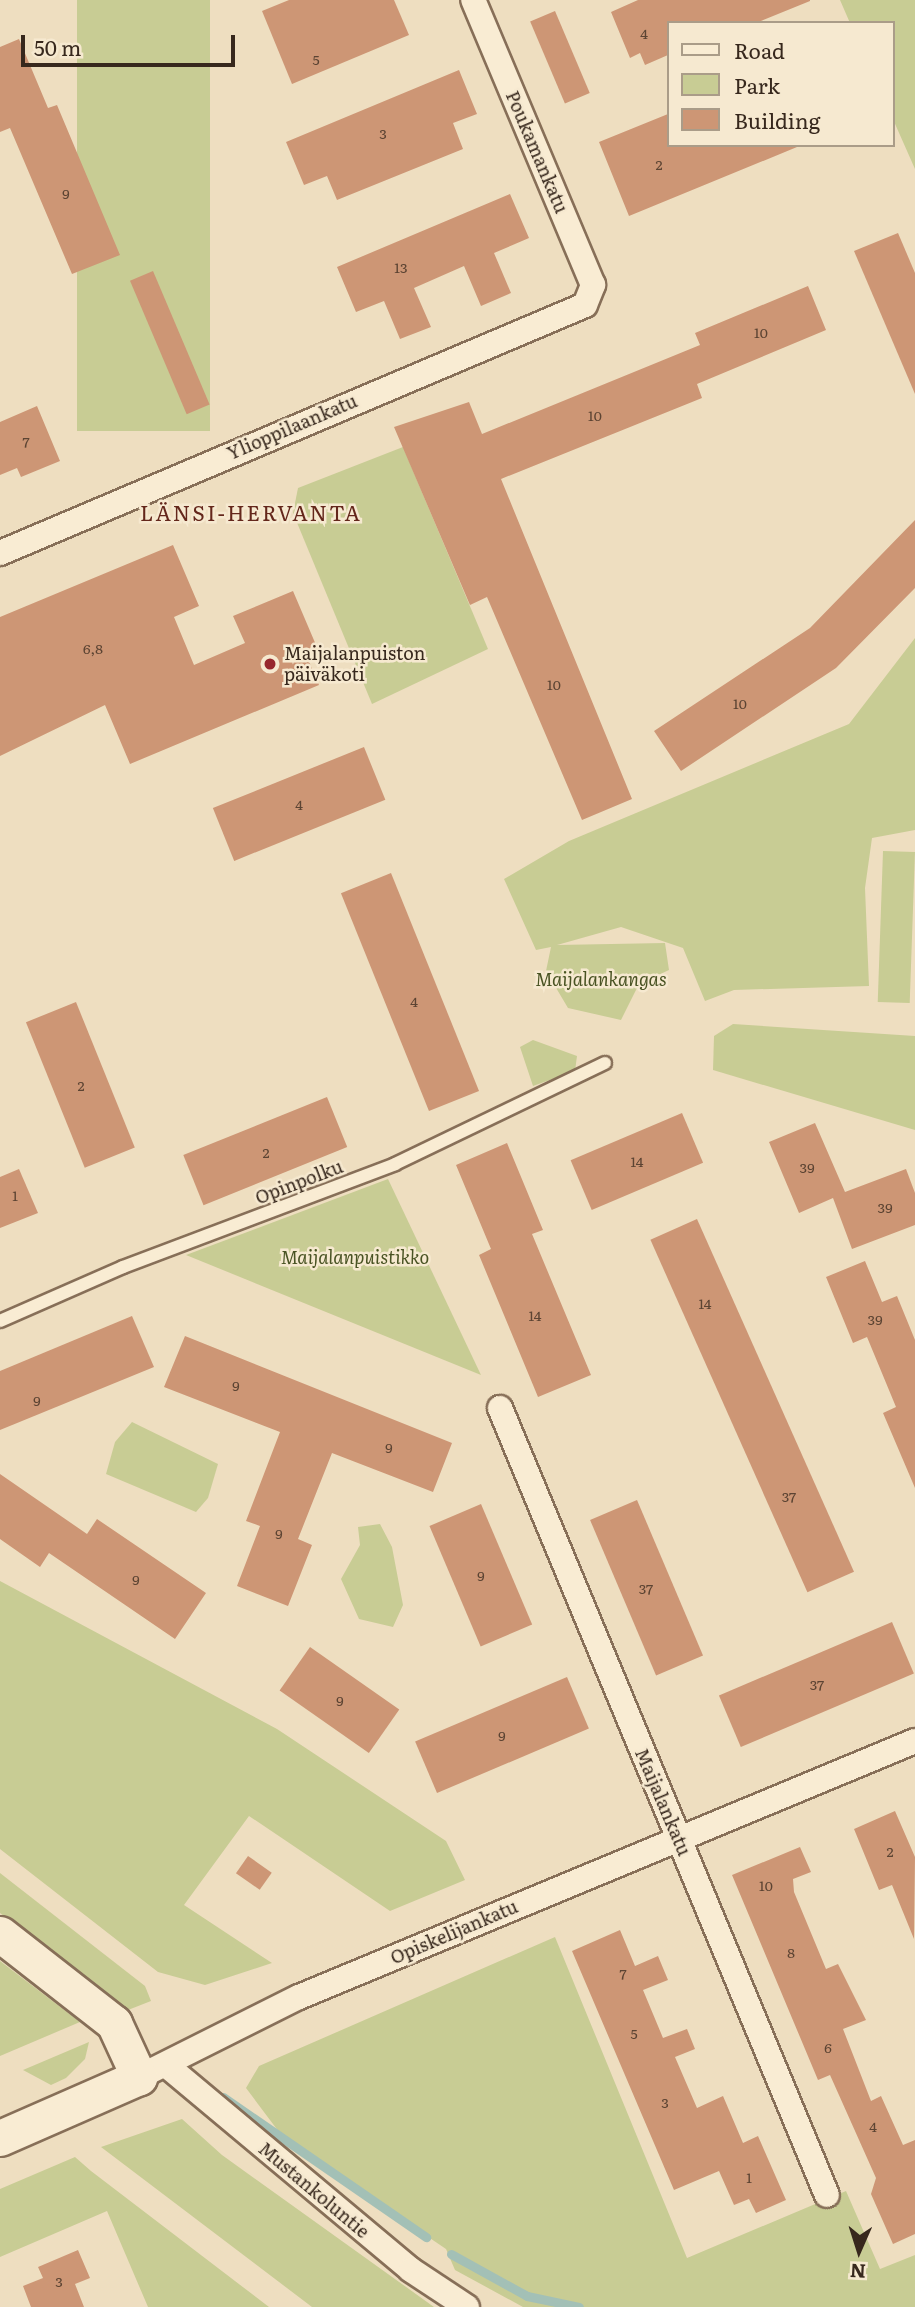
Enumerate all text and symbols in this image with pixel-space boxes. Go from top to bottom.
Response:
scale bar [24,21,238,65]
legend [666,21,894,147]
house number: 4 [640,25,648,41]
text: 50 m [34,31,81,62]
text: Road [734,34,785,65]
house number: 5 [312,51,320,67]
text: Park [734,69,780,100]
street label: Poukamankatu [502,88,572,216]
text: Building [734,104,820,135]
house number: 3 [379,125,387,141]
house number: 2 [655,156,663,172]
house number: 9 [62,185,70,201]
house number: 13 [394,259,408,275]
house number: 10 [754,324,768,340]
street label: Ylioppilaankatu [224,390,360,464]
house number: 10 [588,407,602,423]
house number: 7 [22,433,30,449]
district label: LÄNSI-HERVANTA [142,499,360,525]
house number: 6,8 [83,640,103,656]
place label: Maijalanpuiston päiväkoti [284,643,426,686]
marker: Maijalanpuiston päiväkoti [262,656,278,672]
house number: 10 [547,676,561,692]
house number: 10 [733,695,747,711]
house number: 4 [295,796,303,812]
park label: Maijalankangas [535,968,667,990]
house number: 4 [410,993,418,1009]
house number: 2 [77,1077,85,1093]
house number: 2 [262,1144,270,1160]
house number: 14 [631,1153,643,1169]
street label: Opinpolku [252,1155,346,1209]
house number: 39 [800,1159,814,1175]
house number: 1 [12,1187,18,1203]
house number: 39 [878,1199,892,1215]
park label: Maijalanpuistikko [281,1246,429,1268]
house number: 14 [699,1295,711,1311]
house number: 14 [529,1307,541,1323]
house number: 39 [868,1311,882,1327]
house number: 9 [232,1377,240,1393]
house number: 9 [33,1392,41,1408]
house number: 9 [385,1439,393,1455]
house number: 37 [782,1488,796,1504]
house number: 9 [275,1525,283,1541]
house number: 9 [477,1567,485,1583]
house number: 9 [132,1571,140,1587]
house number: 37 [639,1580,653,1596]
house number: 37 [810,1676,824,1692]
house number: 9 [336,1692,344,1708]
house number: 9 [498,1727,506,1743]
street label: Maijalankatu [631,1745,695,1859]
house number: 2 [886,1843,894,1859]
house number: 10 [759,1877,773,1893]
street label: Opiskelijankatu [387,1895,521,1969]
house number: 8 [787,1944,795,1960]
house number: 7 [619,1965,627,1981]
house number: 5 [630,2025,638,2041]
house number: 6 [824,2039,832,2055]
house number: 3 [661,2094,669,2110]
house number: 4 [869,2118,877,2134]
street label: Mustankoluntie [254,2138,374,2242]
house number: 1 [746,2169,752,2185]
north arrow [824,2216,894,2286]
text: N [849,2258,867,2286]
house number: 3 [55,2273,63,2289]

